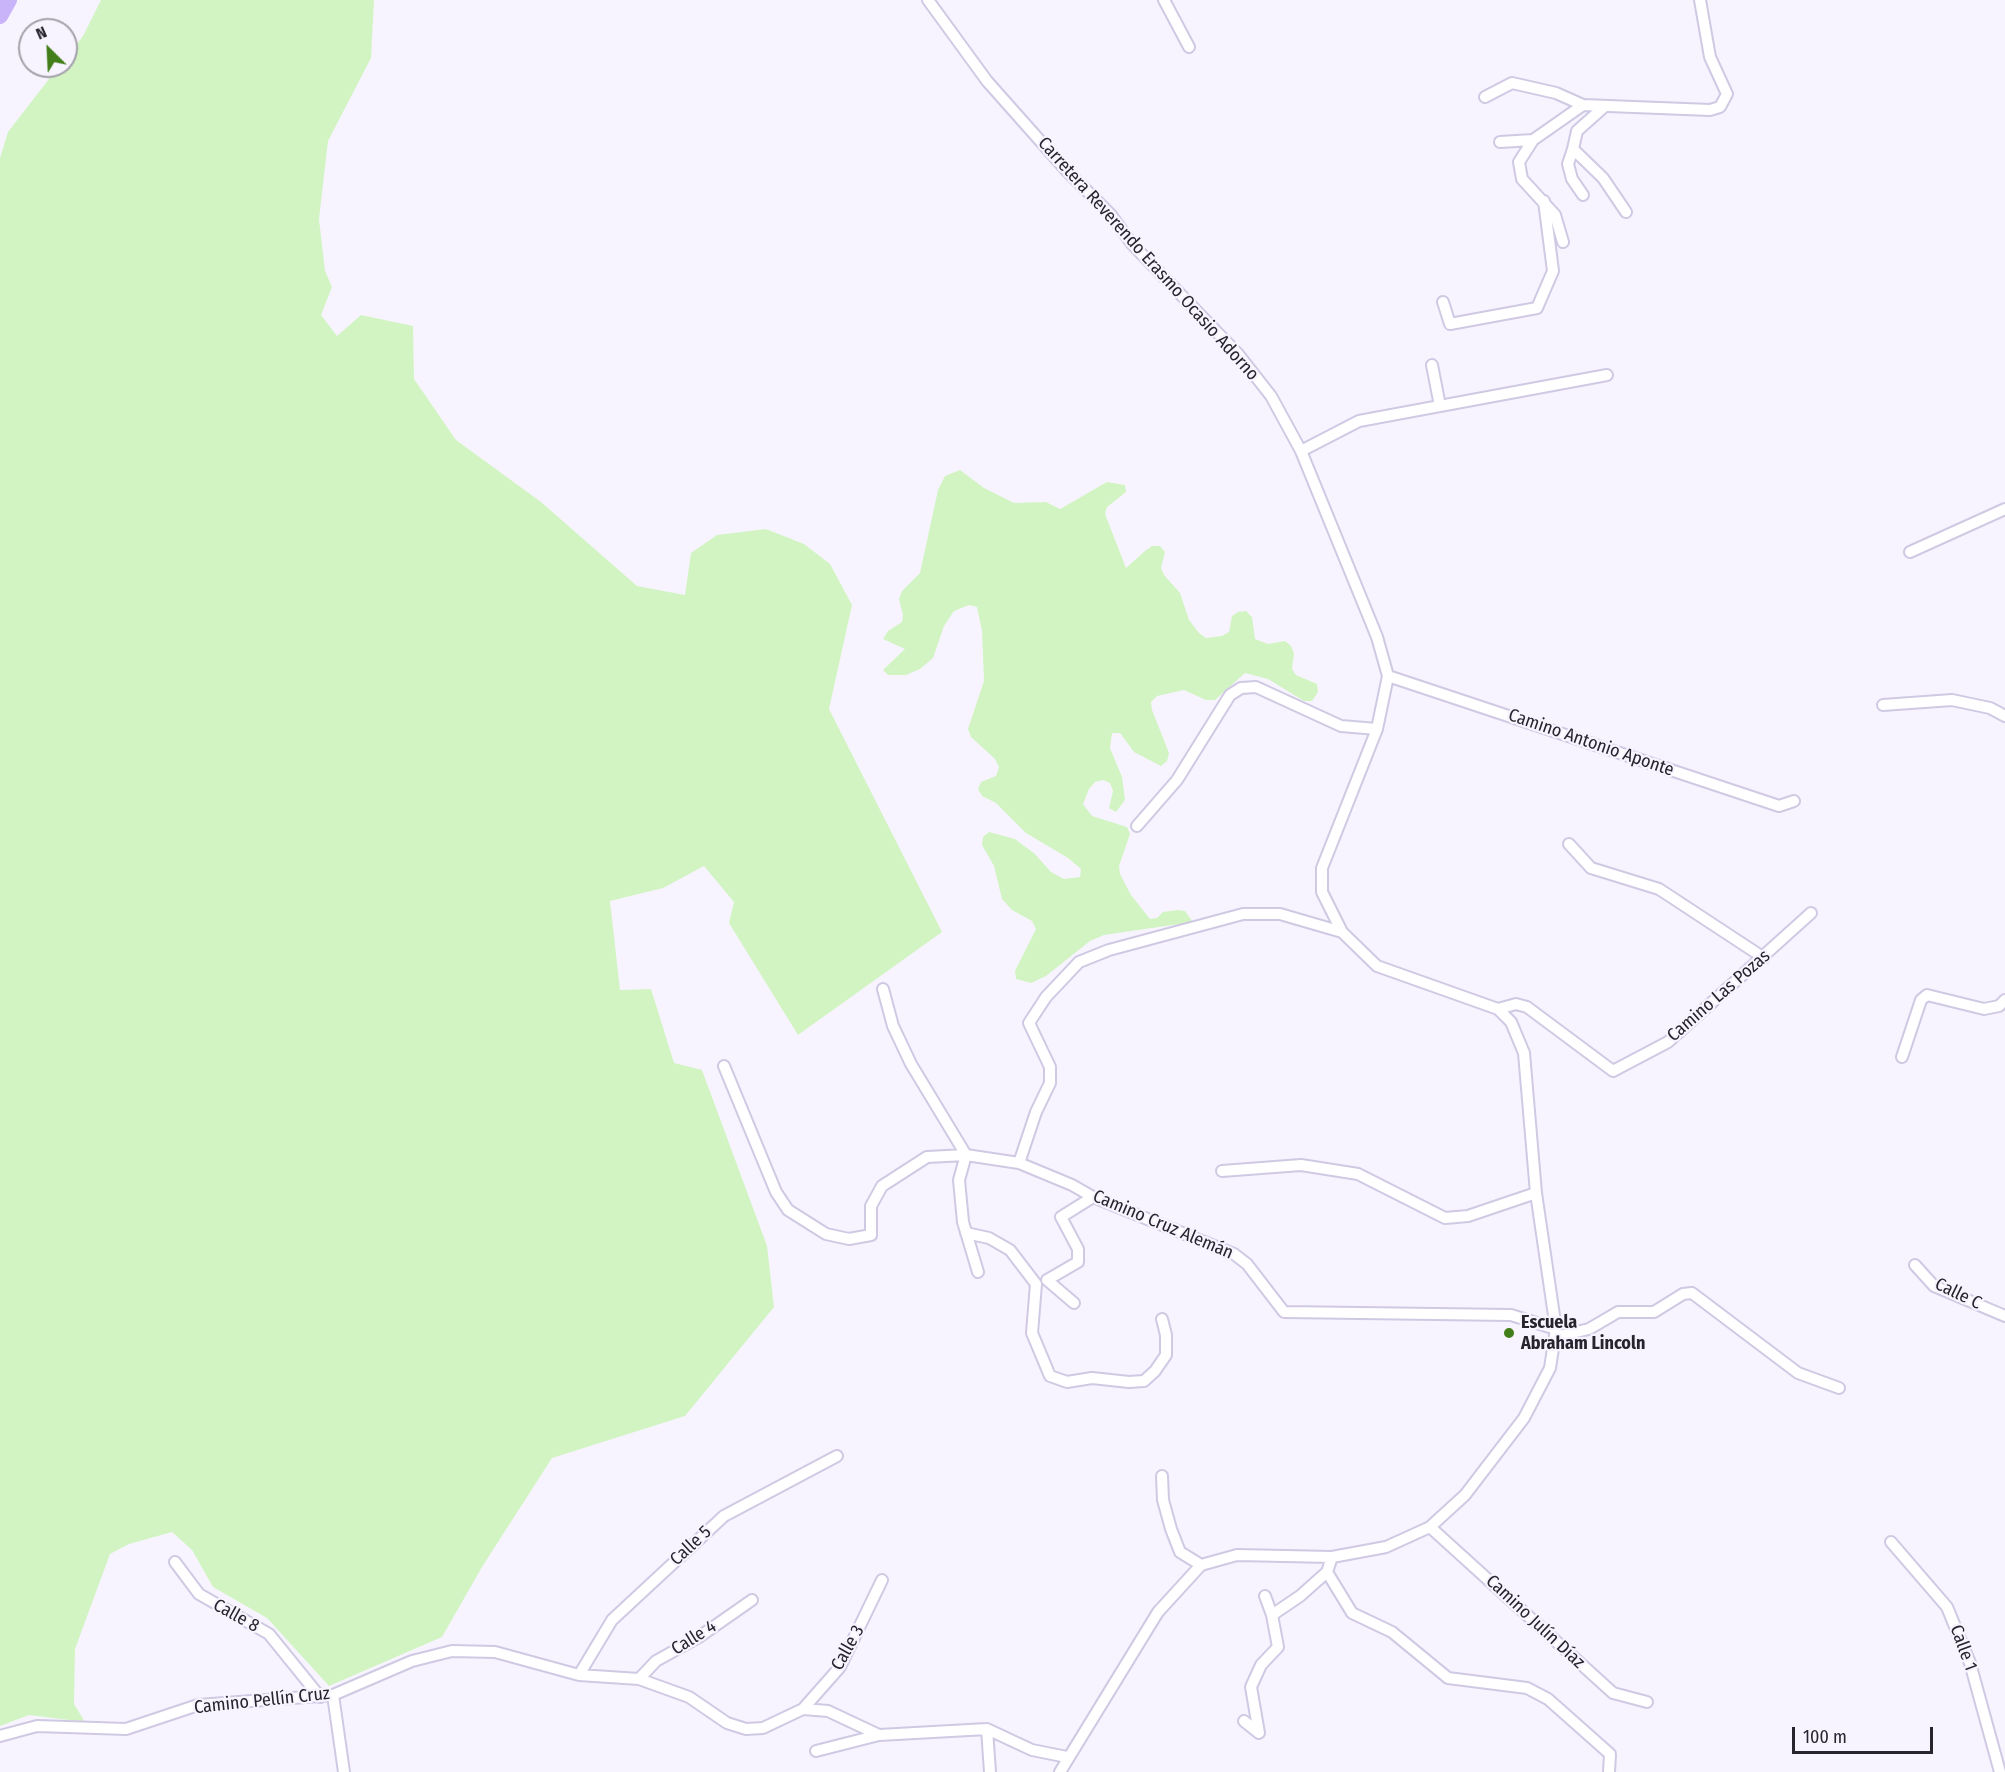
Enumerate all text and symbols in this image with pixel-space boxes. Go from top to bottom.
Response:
north arrow [18,18,78,78]
text: N [33,22,50,44]
street label: Carretera Reverendo Erasmo Ocasio Adorno [1033,133,1263,385]
street label: Camino Antonio Aponte [1505,705,1677,781]
street label: Camino Las Pozas [1663,945,1775,1047]
street label: Camino Cruz Alemán [1090,1186,1236,1264]
street label: Calle C [1931,1273,1985,1315]
place label: Escuela Abraham Lincoln [1521,1312,1645,1354]
marker: Escuela Abraham Lincoln [1502,1326,1516,1340]
street label: Calle 5 [666,1522,716,1570]
street label: Camino Julín Díaz [1481,1571,1589,1673]
street label: Calle 8 [209,1595,263,1637]
street label: Calle 4 [668,1616,720,1660]
street label: Calle 3 [827,1622,869,1674]
street label: Calle 1 [1945,1622,1981,1674]
street label: Camino Pellín Cruz [193,1683,331,1719]
scale bar [1795,1715,1936,1753]
text: 100 m [1803,1726,1847,1748]

